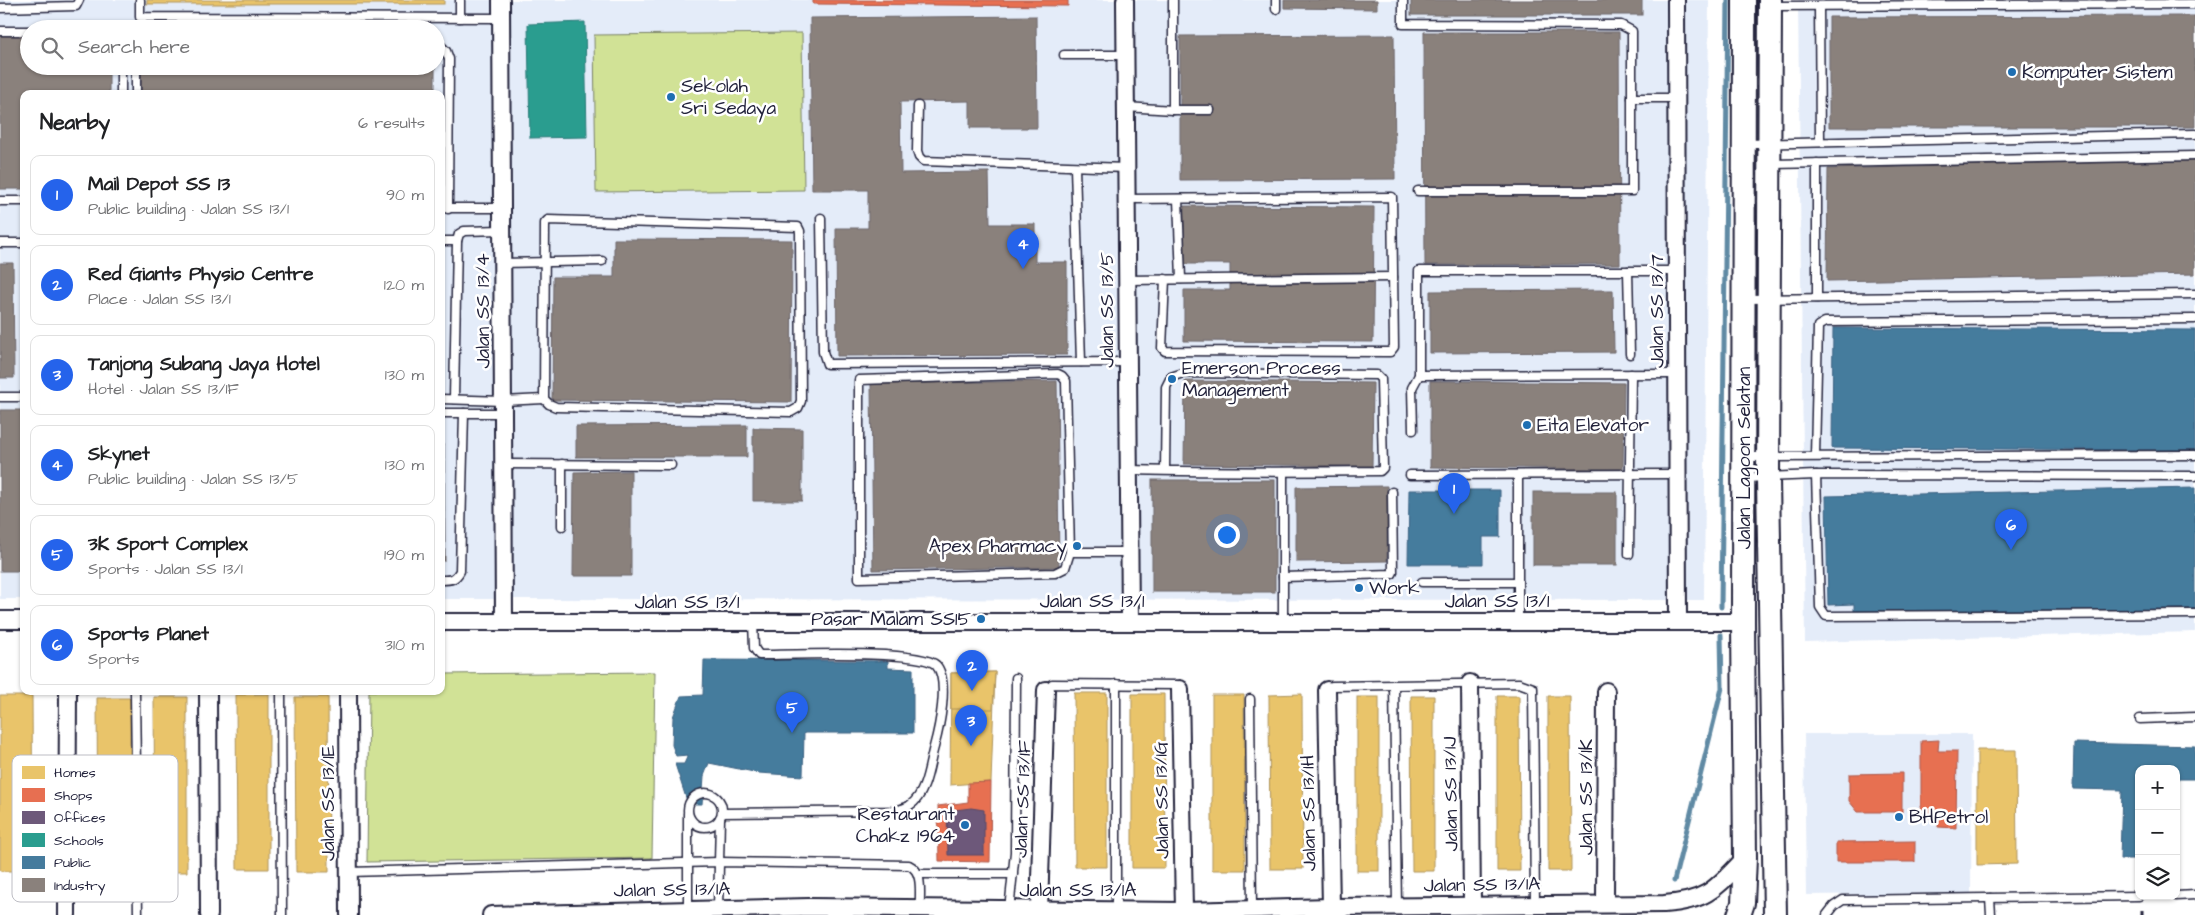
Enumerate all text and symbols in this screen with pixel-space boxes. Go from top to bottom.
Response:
search box [20,20,445,75]
icon: search [38,34,66,62]
text: Search here [78,34,190,61]
place label: Komputer Sistem [2022,59,2173,86]
marker: Komputer Sistem [2006,66,2018,78]
place label: Sekolah Sri Sedaya [681,73,777,123]
marker: Sekolah Sri Sedaya [665,91,677,103]
text: Nearby [40,108,110,137]
text: 6 results [358,112,425,134]
text: Mail Depot SS 13 [88,171,230,198]
text: 1 [56,184,58,206]
text: 90 m [386,184,424,206]
text: Public building · Jalan SS 13/1 [88,198,289,220]
pin: 4 [1007,228,1039,269]
street label: Jalan SS 13/5 [1094,252,1121,368]
street label: Jalan SS 13/4 [470,253,497,369]
street label: Jalan SS 13/7 [1644,254,1671,368]
text: Red Giants Physio Centre [88,261,314,288]
text: 2 [52,274,62,296]
text: 120 m [384,274,424,296]
text: Place · Jalan SS 13/1 [88,288,231,310]
text: Tanjong Subang Jaya Hotel [88,351,320,378]
place label: Emerson Process Management [1182,355,1341,405]
text: 3 [53,364,61,386]
text: 130 m [385,364,424,386]
street label: Jalan Lagoon Selatan [1731,367,1759,549]
marker: Emerson Process Management [1166,373,1178,385]
text: Hotel · Jalan SS 13/1F [88,378,239,400]
place label: Eita Elevator [1537,412,1649,439]
marker: Eita Elevator [1521,419,1533,431]
text: Skynet [88,441,150,468]
text: 4 [52,454,62,476]
text: 130 m [385,454,424,476]
text: Public building · Jalan SS 13/5 [88,468,298,490]
pin: 1 [1438,473,1470,514]
pin: 6 [1995,509,2027,550]
your location [1214,522,1240,548]
text: 3K Sport Complex [88,531,248,558]
place label: Apex Pharmacy [929,533,1068,561]
marker: Apex Pharmacy [1071,540,1083,552]
text: 5 [51,544,63,566]
text: 190 m [384,544,424,566]
text: Sports · Jalan SS 13/1 [88,558,243,580]
place label: Work [1369,575,1420,602]
marker: Work [1353,582,1365,594]
street label: Jalan SS 13/1 [1040,588,1145,615]
street label: Jalan SS 13/1 [1445,588,1550,615]
street label: Jalan SS 13/1 [635,589,740,616]
place label: Pasar Malam SS15 [811,606,972,633]
marker: Pasar Malam SS15 [975,613,987,625]
text: Sports Planet [88,621,209,648]
text: 6 [52,634,62,656]
text: 310 m [385,634,424,656]
text: Sports [88,648,140,670]
pin: 2 [956,650,988,691]
pin: 5 [776,692,808,733]
pin: 3 [955,705,987,746]
street label: Jalan SS 13/1J [1437,736,1465,852]
street label: Jalan SS 13/1K [1573,738,1600,855]
street label: Jalan SS 13/1F [1007,740,1039,858]
street label: Jalan SS 13/1G [1147,741,1177,859]
street label: Jalan SS 13/1E [315,745,342,861]
legend [12,755,178,902]
street label: Jalan SS 13/1H [1294,755,1324,871]
text: Homes [54,763,96,783]
map controls [2135,765,2180,900]
button: + [2135,765,2180,810]
text: Shops [54,786,93,806]
place label: Restaurant Chakz 1964 [856,801,955,850]
place label: BHPetrol [1909,804,1988,831]
text: Offices [54,808,106,828]
button: − [2135,810,2180,855]
marker: BHPetrol [1893,811,1905,823]
marker: Restaurant Chakz 1964 [959,819,971,831]
text: Schools [54,831,104,851]
text: Public [54,853,91,873]
button: layers [2135,855,2180,900]
street label: Jalan SS 13/1A [1423,870,1541,900]
street label: Jalan SS 13/1A [613,875,731,905]
text: Industry [54,876,106,896]
street label: Jalan SS 13/1A [1020,877,1136,904]

